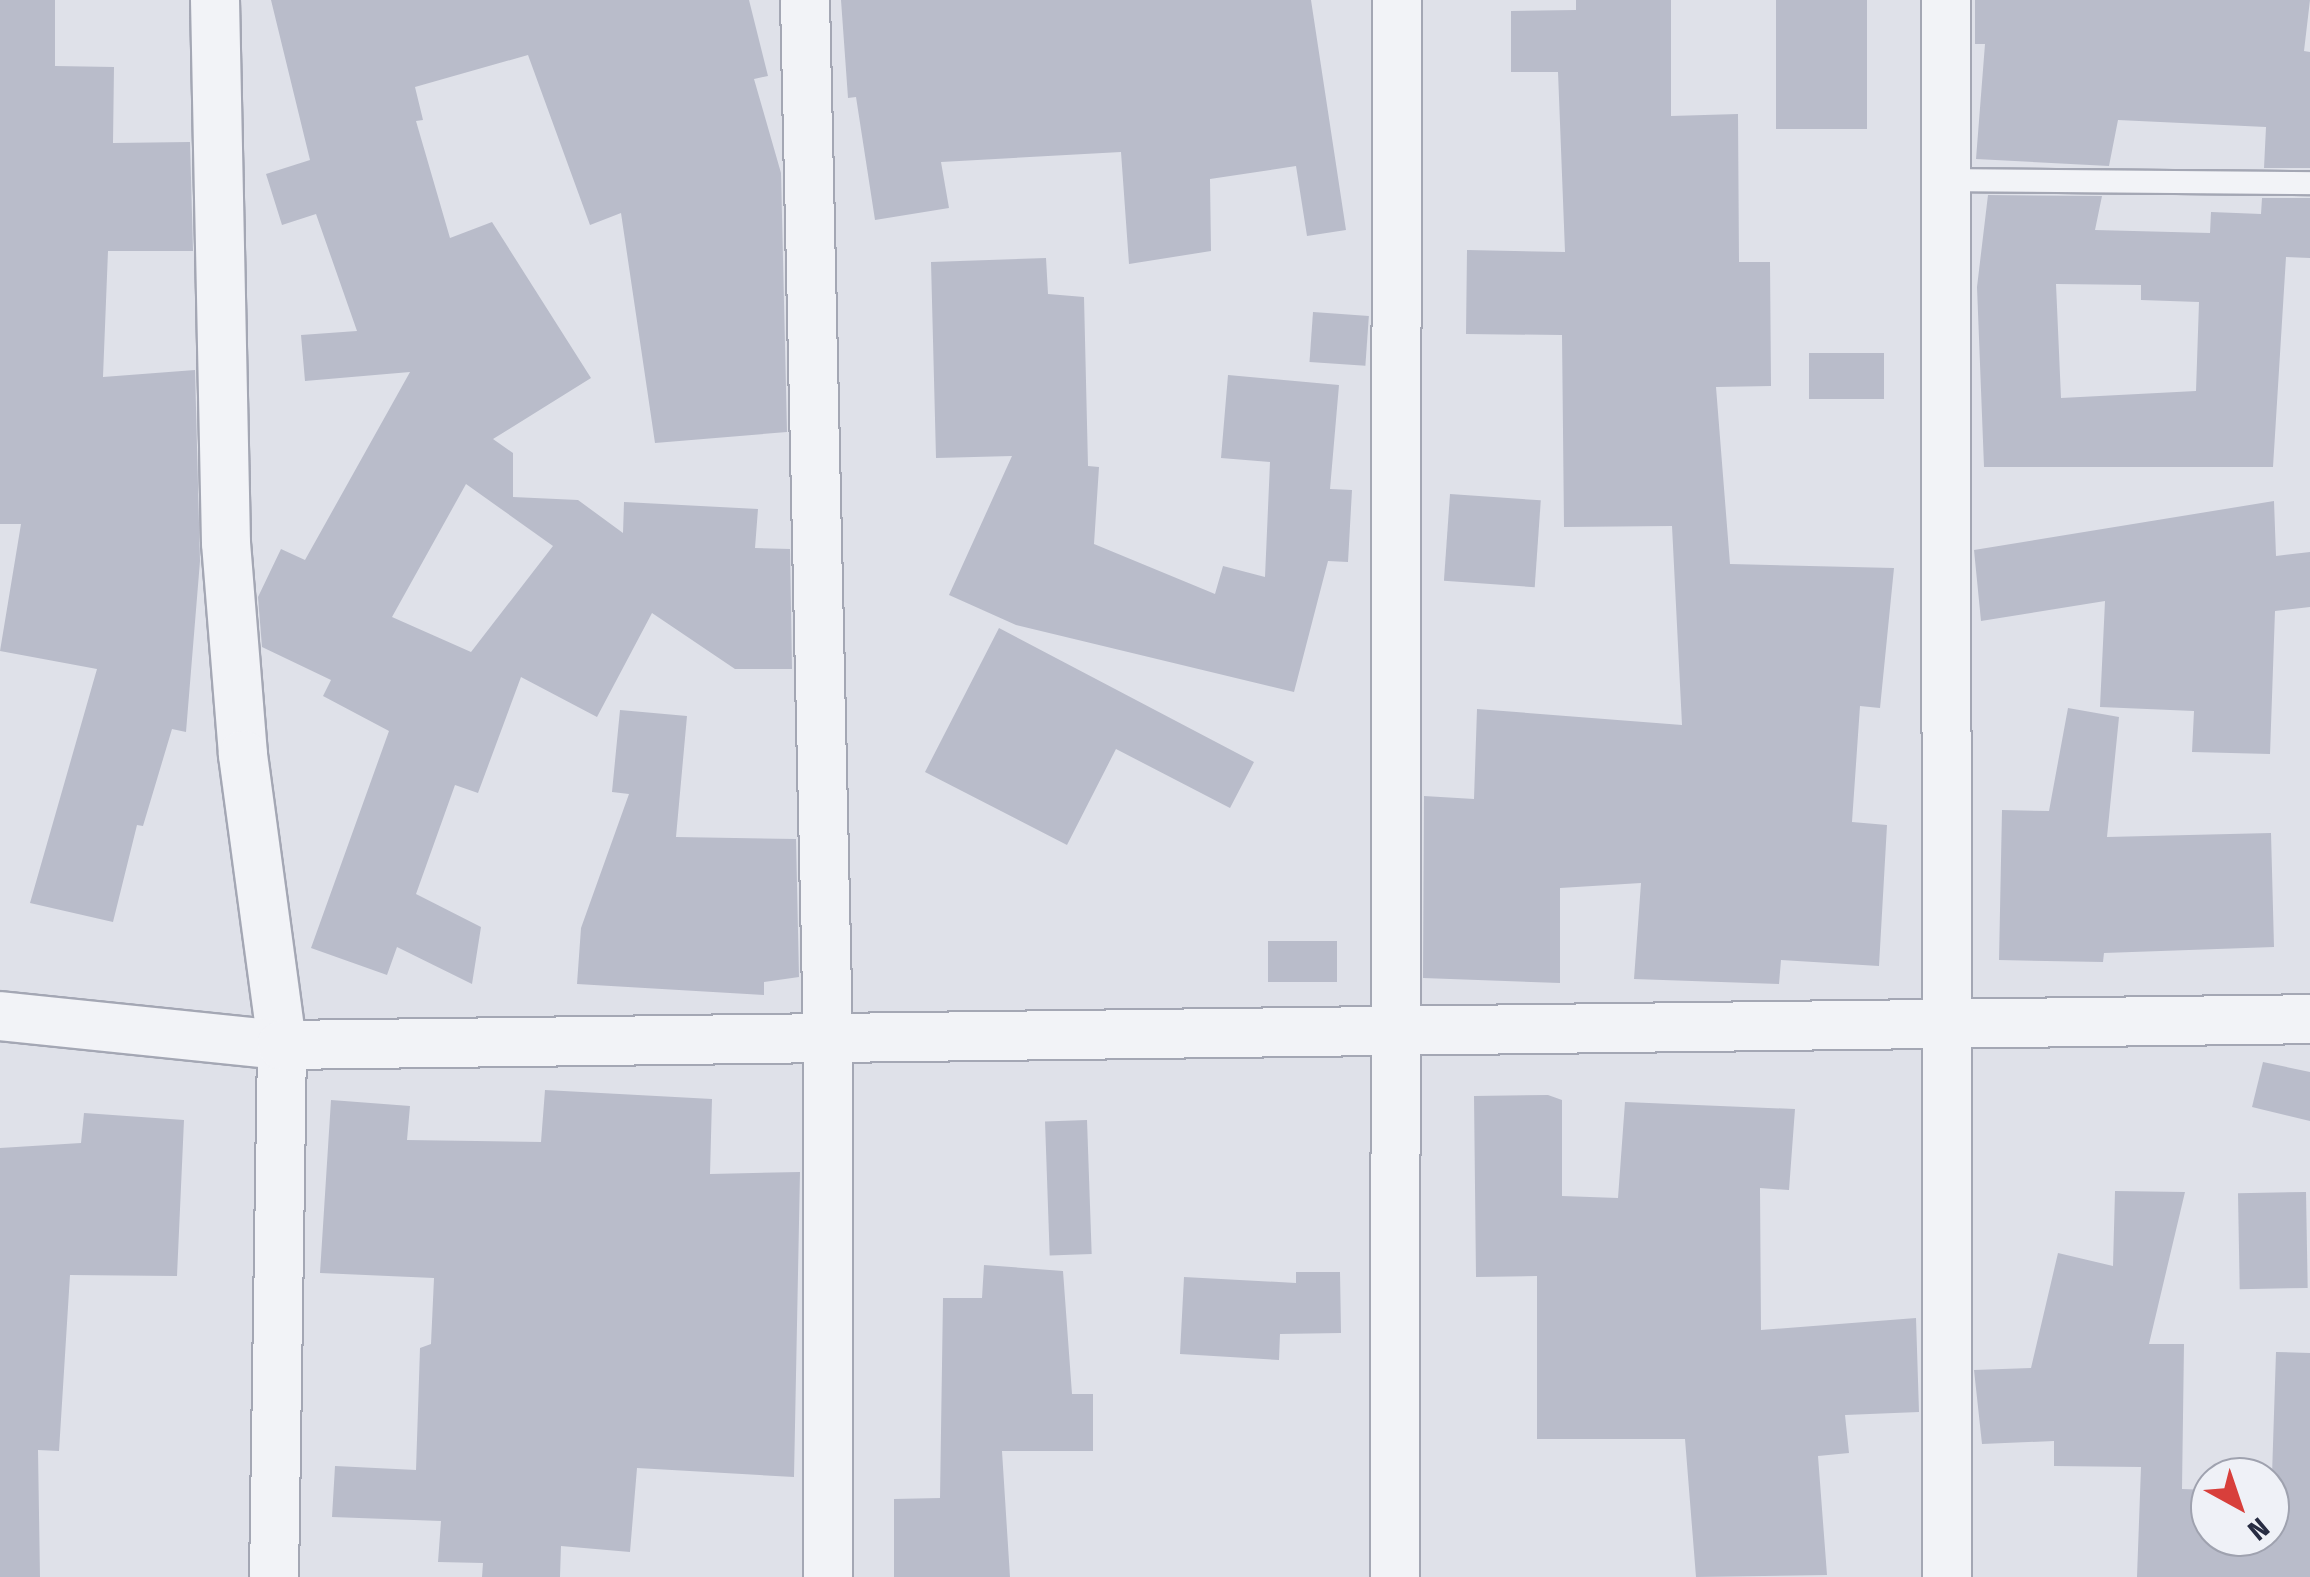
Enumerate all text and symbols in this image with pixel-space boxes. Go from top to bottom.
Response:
north arrow [2190,1457,2290,1557]
text: N [2241,1511,2275,1547]

